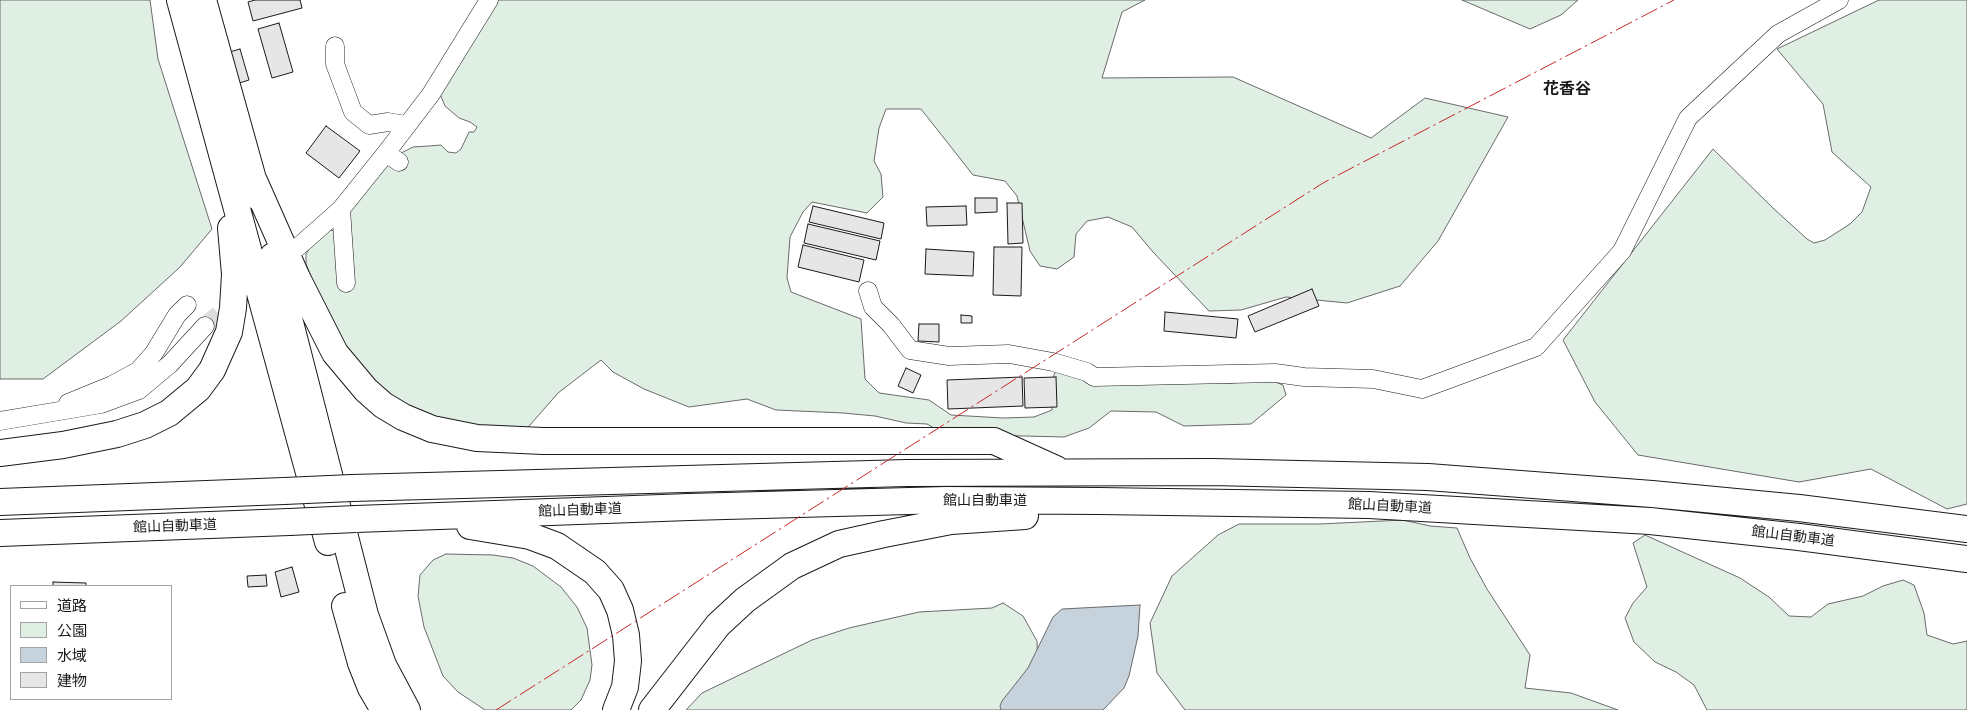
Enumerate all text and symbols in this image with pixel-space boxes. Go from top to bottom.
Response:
district label: 花香谷 [1543,80,1591,100]
street label: 館山自動車道 [943,493,1027,509]
street label: 館山自動車道 [1348,496,1432,518]
street label: 館山自動車道 [538,501,622,521]
street label: 館山自動車道 [133,517,217,537]
street label: 館山自動車道 [1750,524,1836,550]
legend [10,585,172,700]
text: 道路 [57,595,87,616]
text: 公園 [57,620,87,641]
text: 水域 [57,645,87,666]
text: 建物 [57,670,87,691]

